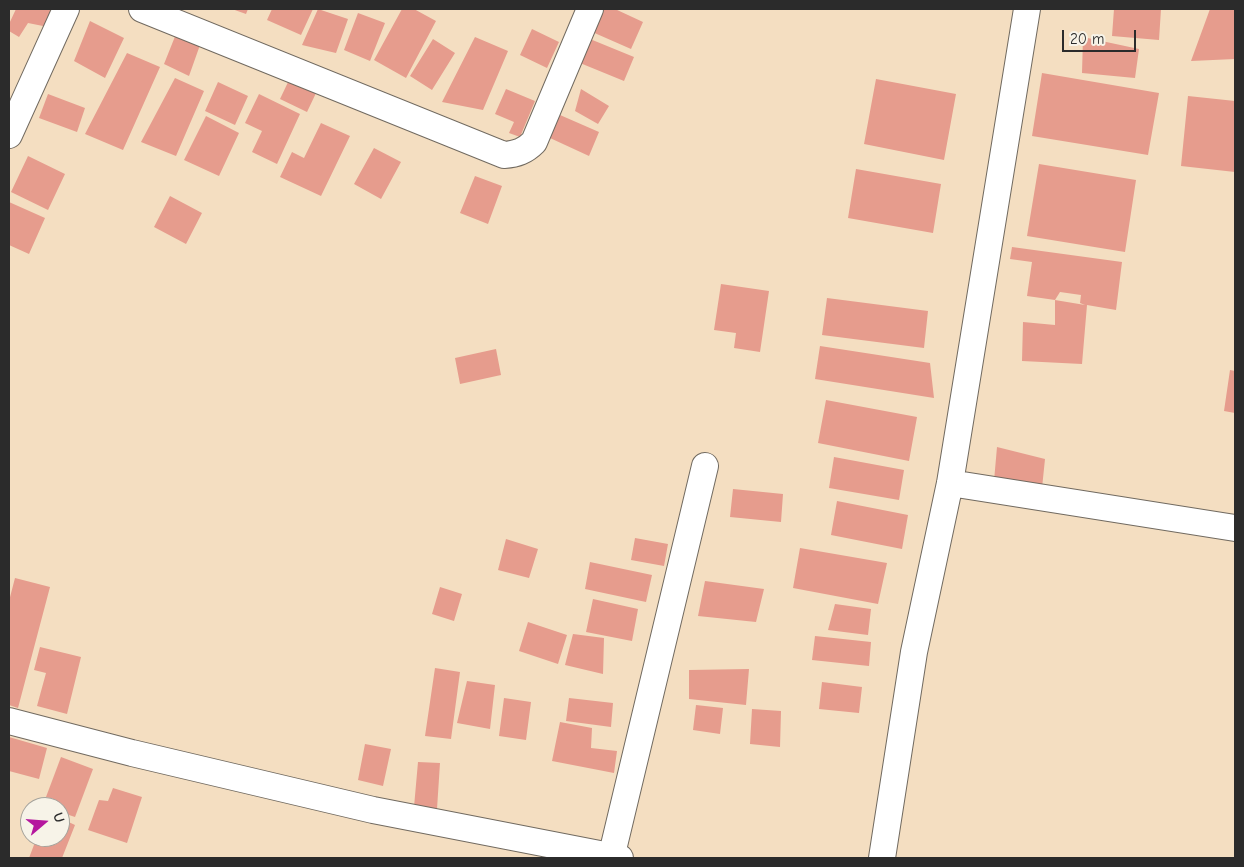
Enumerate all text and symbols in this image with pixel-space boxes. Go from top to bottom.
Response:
scale bar [1064,20,1138,52]
text: 20 m [1070,30,1104,48]
north arrow [20,797,70,847]
text: U [49,810,68,825]

